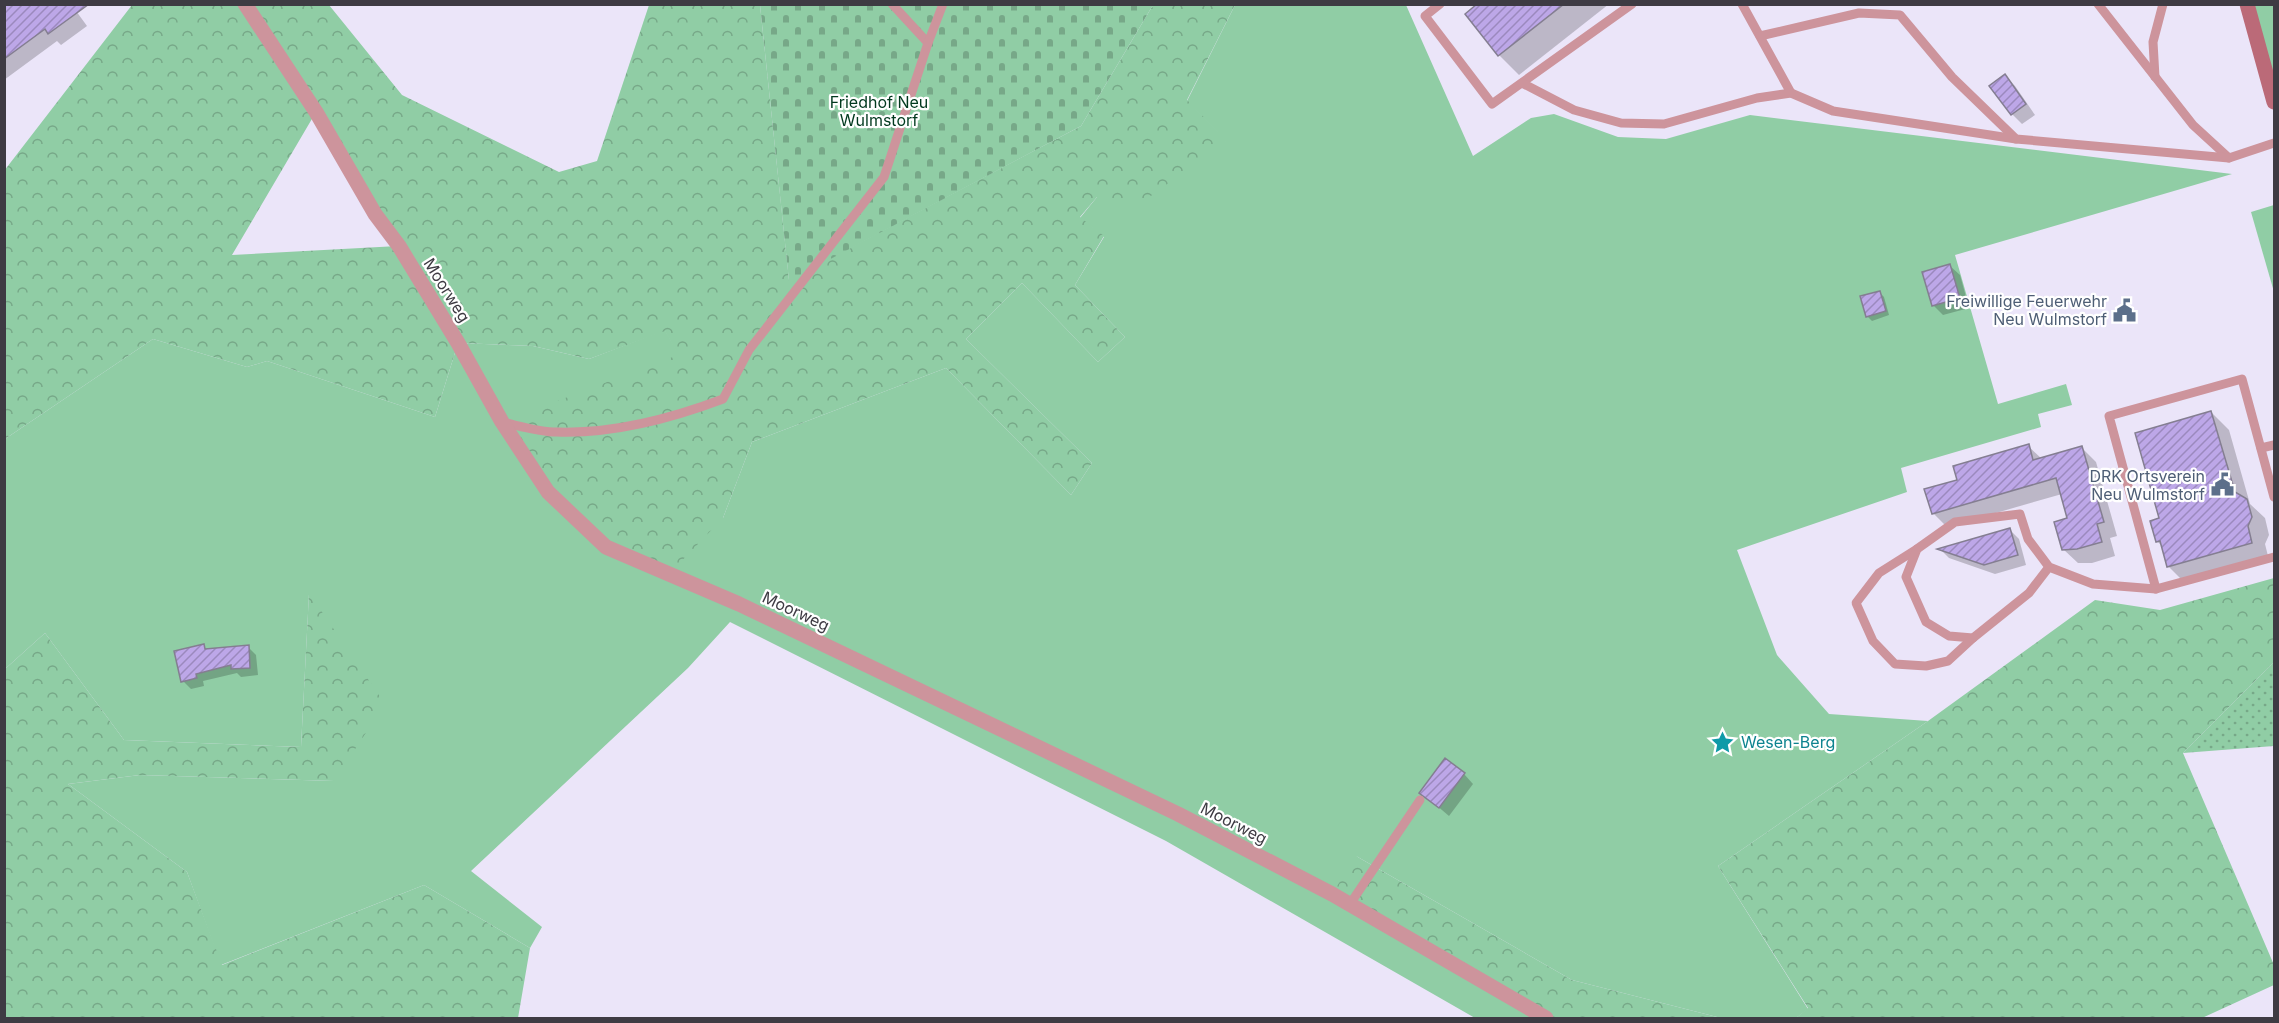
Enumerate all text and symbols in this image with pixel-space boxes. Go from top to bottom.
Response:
park label: Friedhof Neu Wulmstorf [830,92,928,130]
street label: Moorweg [420,254,474,326]
place label: Freiwillige Feuerwehr Neu Wulmstorf [1946,291,2107,329]
public building icon: Freiwillige Feuerwehr Neu Wulmstorf [2112,297,2138,323]
place label: DRK Ortsverein Neu Wulmstorf [2089,466,2205,504]
public building icon: DRK Ortsverein Neu Wulmstorf [2210,472,2236,498]
street label: Moorweg [759,587,833,635]
place icon: Wesen-Berg [1710,729,1736,755]
place label: Wesen-Berg [1741,732,1835,752]
street label: Moorweg [1197,798,1271,848]

